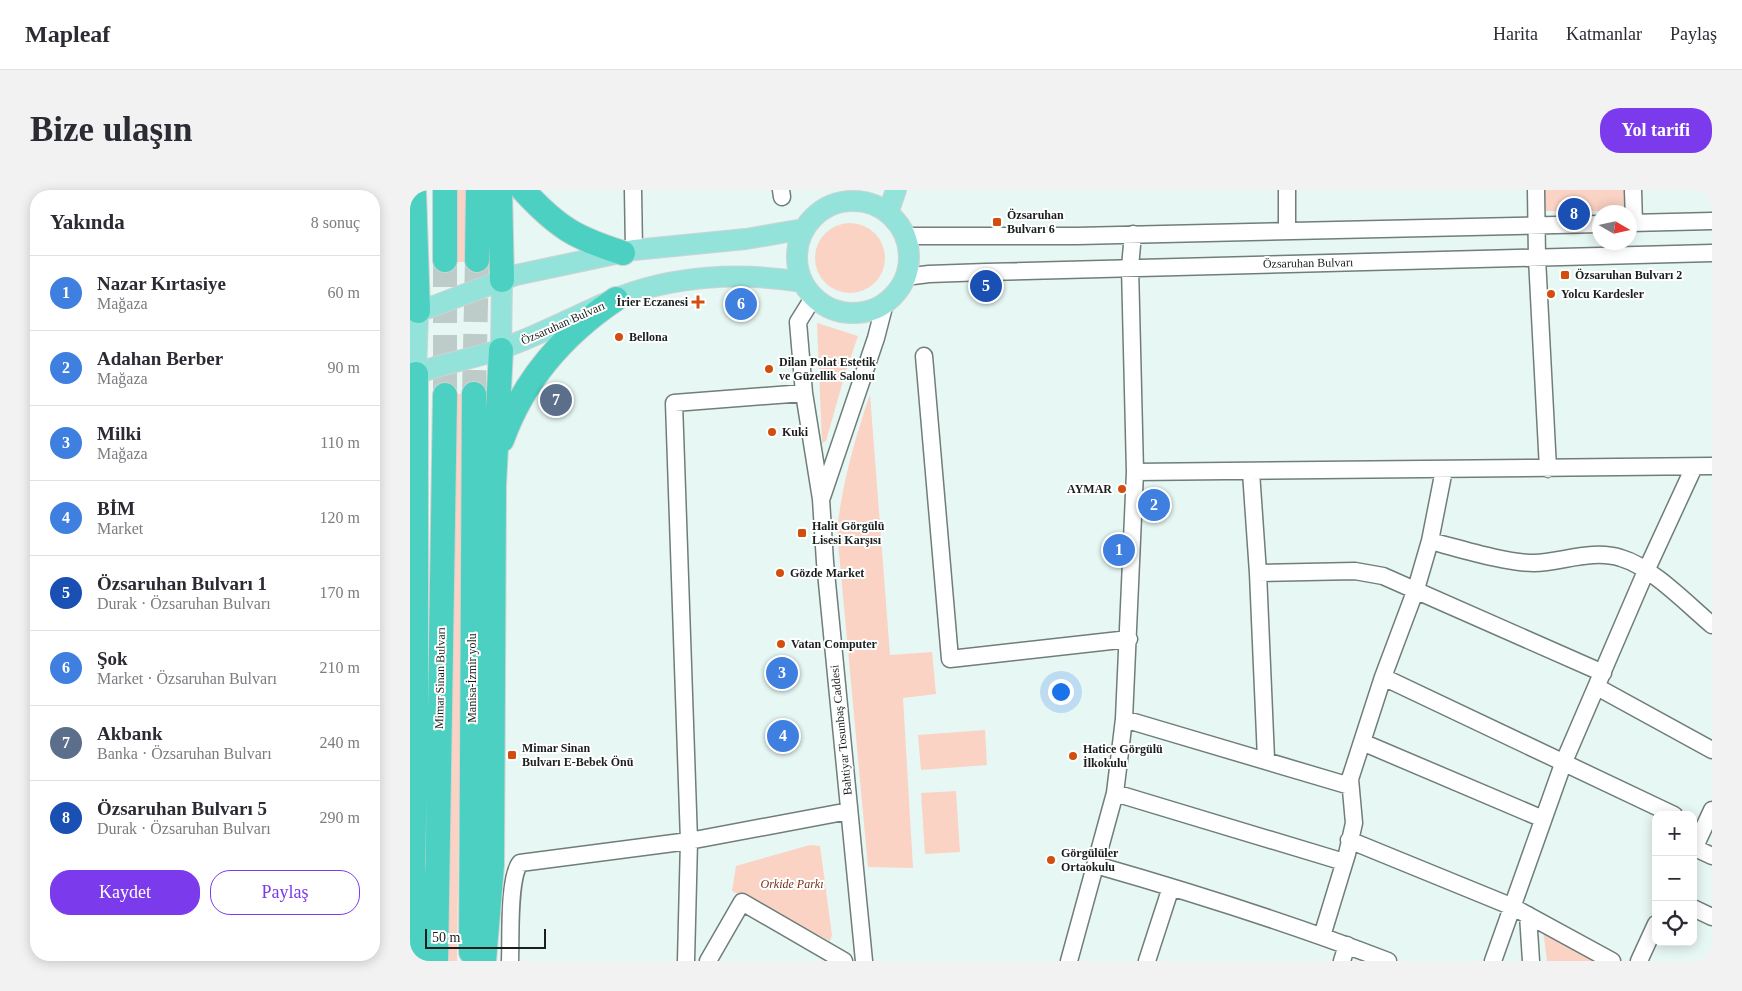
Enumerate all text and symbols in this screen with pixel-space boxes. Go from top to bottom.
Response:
text: Mapleaf [25,21,110,47]
text: Harita [1493,24,1538,44]
text: Katmanlar [1566,24,1642,44]
text: Paylaş [1670,24,1717,44]
button: Yol tarifi [1600,108,1712,153]
text: Bize ulaşın [30,110,192,149]
pin: 8 [1558,195,1590,233]
north arrow [1592,205,1637,250]
place label: Özsaruhan Bulvarı 6 [1007,208,1064,236]
text: Yakında [50,210,125,234]
text: 8 sonuç [311,214,360,231]
marker: Özsaruhan Bulvarı 6 [991,216,1003,228]
street label: Özsaruhan Bulvarı [1263,255,1354,271]
pin: 5 [970,267,1002,305]
place label: Özsaruhan Bulvarı 2 [1575,268,1682,282]
marker: Özsaruhan Bulvarı 2 [1559,269,1571,281]
text: Nazar Kırtasiye [97,273,226,294]
text: 1 [62,284,70,301]
text: 60 m [328,284,360,301]
pin: 6 [725,285,757,323]
place label: Yolcu Kardesler [1561,287,1645,301]
marker: Yolcu Kardesler [1545,288,1557,300]
text: Mağaza [97,295,148,312]
place label: İrier Eczanesi [617,295,689,309]
marker: İrier Eczanesi [692,296,704,308]
street label: Özsaruhan Bulvarı [519,298,608,348]
place label: Bellona [629,330,668,344]
marker: Bellona [613,331,625,343]
text: Adahan Berber [97,348,223,369]
place label: Dilan Polat Estetik ve Güzellik Salonu [779,355,876,383]
text: 2 [62,359,70,376]
text: 90 m [328,359,360,376]
marker: Dilan Polat Estetik ve Güzellik Salonu [763,363,775,375]
text: Mağaza [97,370,148,387]
pin: 7 [540,381,572,419]
text: Milki [97,423,141,444]
place label: Kuki [782,425,809,439]
marker: Kuki [766,426,778,438]
text: 3 [62,434,70,451]
text: 110 m [320,434,360,451]
text: Mağaza [97,445,148,462]
place label: AYMAR [1067,482,1112,496]
marker: AYMAR [1116,483,1128,495]
pin: 2 [1138,486,1170,524]
text: BİM [97,498,135,519]
text: 4 [62,509,70,526]
text: 120 m [320,509,360,526]
place label: Halit Görgülü Lisesi Karşısı [812,519,885,547]
text: Market [97,520,143,537]
marker: Halit Görgülü Lisesi Karşısı [796,527,808,539]
pin: 1 [1103,531,1135,569]
place label: Gözde Market [790,566,864,580]
marker: Gözde Market [774,567,786,579]
text: Özsaruhan Bulvarı 1 [97,573,267,594]
text: 5 [62,584,70,601]
text: 170 m [320,584,360,601]
text: Durak · Özsaruhan Bulvarı [97,595,271,612]
street label: Mimar Sinan Bulvarı [432,626,448,729]
street label: Manisa-İzmir yolu [465,633,479,723]
place label: Vatan Computer [791,637,878,651]
marker: Vatan Computer [775,638,787,650]
text: Şok [97,648,128,669]
pin: 3 [766,654,798,692]
text: 6 [62,659,70,676]
text: 210 m [320,659,360,676]
street label: Bahtiyar Tosunbaş Caddesi [827,664,855,796]
text: Market · Özsaruhan Bulvarı [97,670,277,687]
your location [1048,679,1074,705]
pin: 4 [767,717,799,755]
text: Akbank [97,723,163,744]
text: 7 [62,734,70,751]
text: 240 m [320,734,360,751]
place label: Mimar Sinan Bulvarı E-Bebek Önü [522,741,634,769]
place label: Hatice Görgülü İlkokulu [1083,742,1163,770]
text: Banka · Özsaruhan Bulvarı [97,745,272,762]
marker: Mimar Sinan Bulvarı E-Bebek Önü [506,749,518,761]
marker: Hatice Görgülü İlkokulu [1067,750,1079,762]
text: Özsaruhan Bulvarı 5 [97,798,267,819]
text: 8 [62,809,70,826]
text: 290 m [320,809,360,826]
map controls [1652,811,1697,946]
button: + [1652,811,1697,856]
text: Durak · Özsaruhan Bulvarı [97,820,271,837]
place label: Görgülüler Ortaokulu [1061,846,1119,874]
marker: Görgülüler Ortaokulu [1045,854,1057,866]
button: − [1652,856,1697,901]
button: Kaydet [50,870,200,915]
button: Paylaş [210,870,360,915]
park label: Orkide Parkı [761,877,823,891]
button: locate [1652,901,1697,946]
scale bar [425,926,546,949]
text: 50 m [432,930,460,945]

